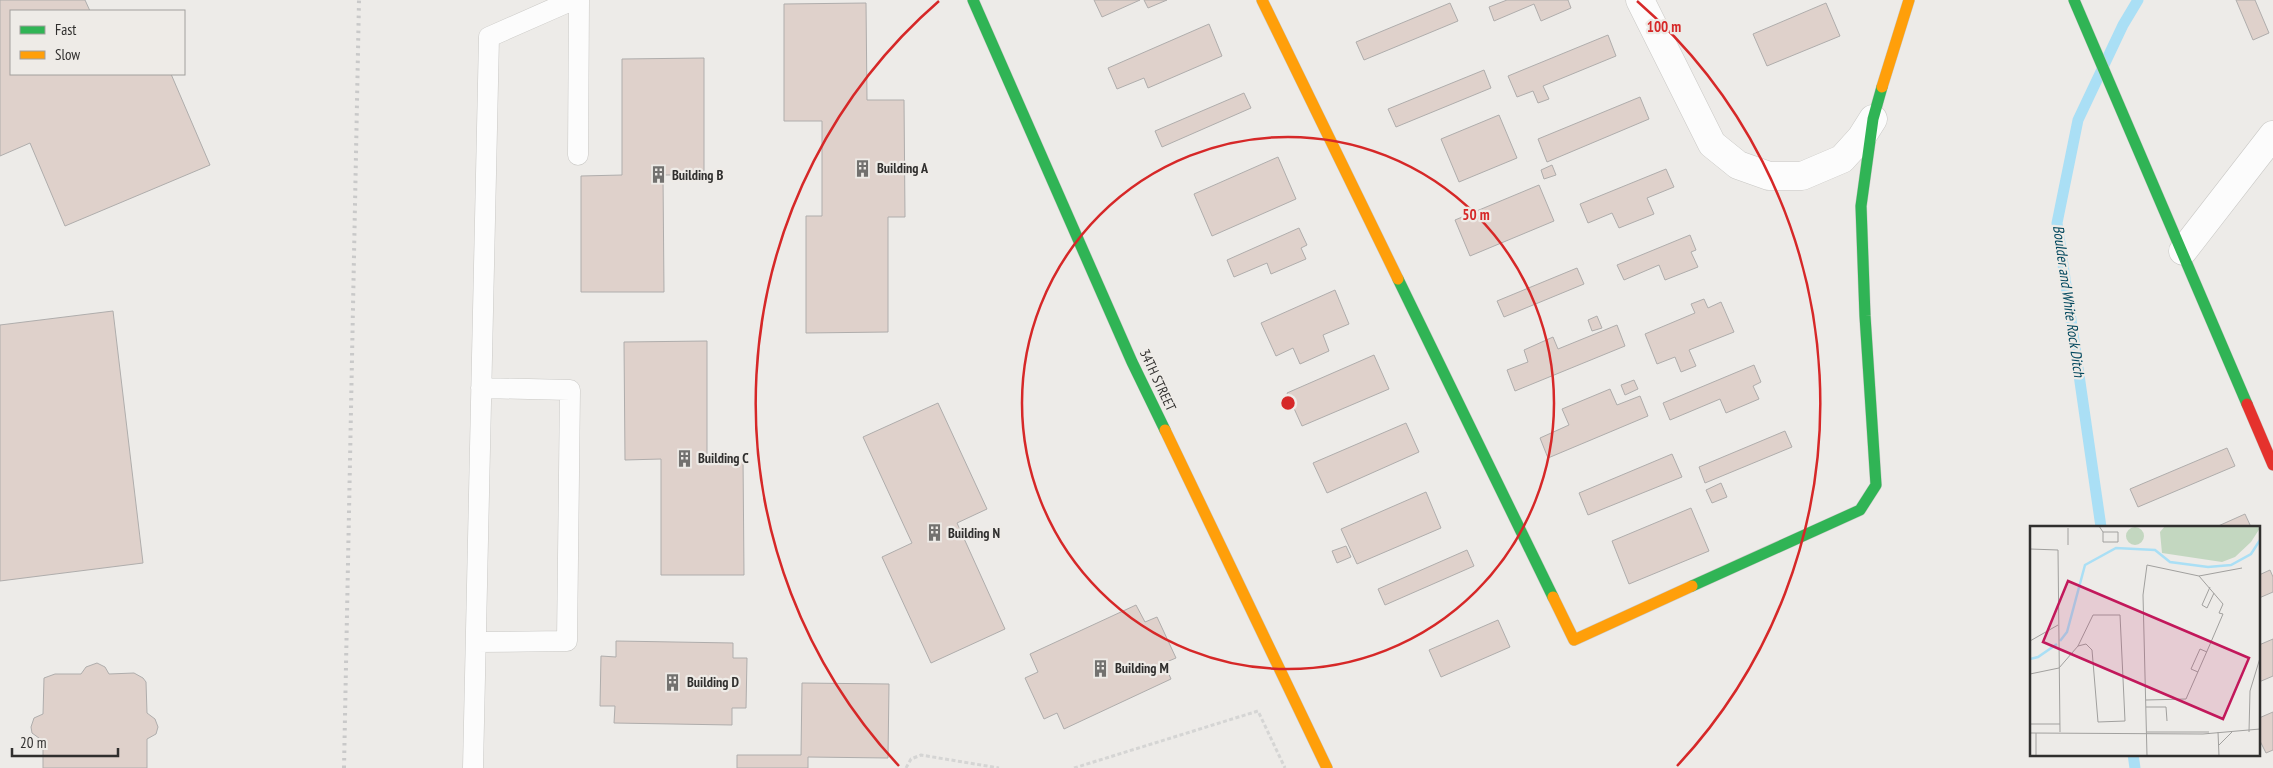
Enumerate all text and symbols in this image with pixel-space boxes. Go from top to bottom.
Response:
legend [10,10,185,75]
text: 100 m [1647,17,1681,36]
text: Fast [55,20,76,39]
text: Slow [55,45,80,64]
building icon: Building A [853,158,873,178]
place label: Building A [877,159,929,177]
building icon: Building B [648,165,668,185]
place label: Building B [672,166,723,184]
text: 50 m [1462,205,1490,224]
water label: Boulder and White Rock Ditch [2049,224,2089,379]
street label: 34TH STREET [1136,346,1181,415]
centre of rings [1279,394,1297,412]
building icon: Building C [674,448,694,468]
place label: Building C [698,449,749,467]
building icon: Building N [924,523,944,543]
place label: Building N [948,524,1000,542]
inset map [2030,526,2260,756]
building icon: Building M [1091,658,1111,678]
place label: Building M [1115,659,1169,677]
building icon: Building D [663,672,683,692]
place label: Building D [687,673,739,691]
scale bar [12,726,119,758]
text: 20 m [20,733,46,752]

